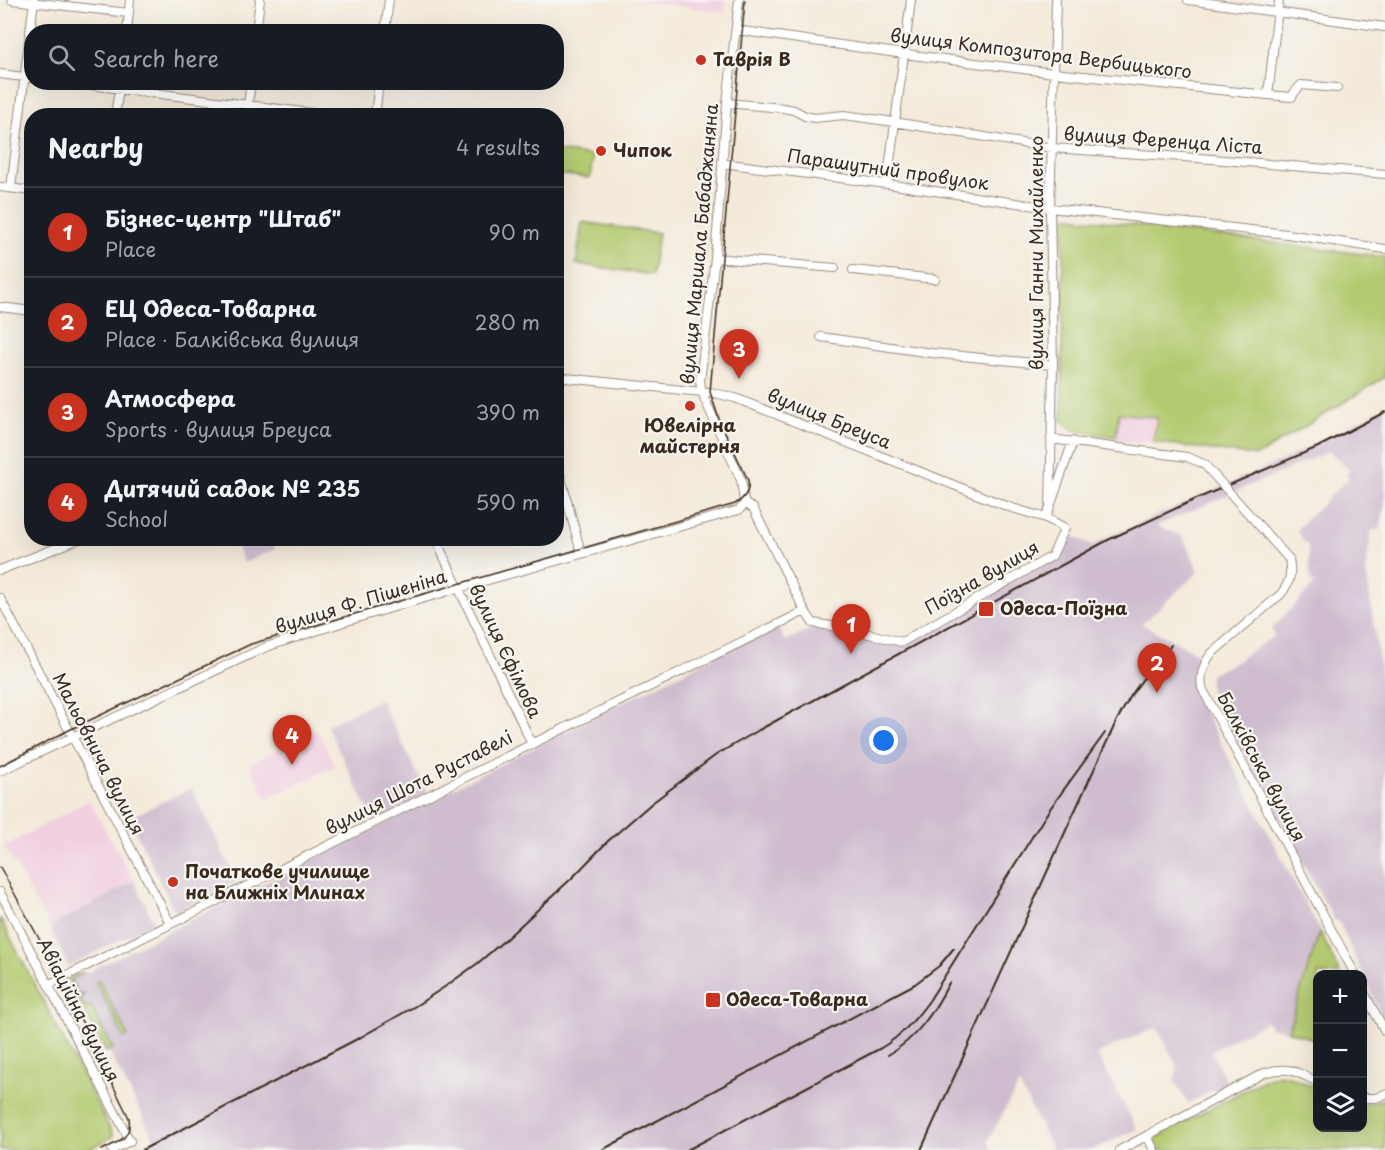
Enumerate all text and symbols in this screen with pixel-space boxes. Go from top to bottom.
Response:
street label: вулиця Композитора Вербицького [889,21,1193,84]
search box [24,24,564,90]
icon: search [45,41,78,74]
text: Search here [93,41,219,74]
place label: Таврія В [713,45,791,72]
marker: Таврія В [694,53,708,67]
street label: вулиця Маршала Бабаджаняна [673,101,724,385]
street label: вулиця Ференца Ліста [1063,119,1263,160]
text: Nearby [48,128,143,167]
text: 4 results [456,132,540,162]
place label: Чипок [613,136,672,163]
street label: вулиця Ганни Михайленко [1022,136,1049,370]
street label: Парашутний провулок [786,141,991,196]
marker: Чипок [594,144,608,158]
text: Бізнес-центр "Штаб" [105,201,341,234]
text: 1 [63,217,72,247]
text: 90 m [489,217,540,247]
text: Place [105,234,156,264]
text: ЕЦ Одеса-Товарна [105,291,317,324]
text: 2 [60,307,75,337]
text: 280 m [475,307,540,337]
text: Place · Балківська вулиця [105,324,359,354]
pin: 3 [720,330,758,379]
street label: вулиця Бреуса [764,380,896,455]
text: Атмосфера [105,381,236,414]
text: 3 [61,397,74,427]
text: 390 m [476,397,540,427]
marker: Ювелірна майстерня [683,399,697,413]
place label: Ювелірна майстерня [640,411,740,459]
text: Sports · вулиця Бреуса [105,414,331,444]
text: Дитячий садок № 235 [105,471,361,504]
text: 4 [61,487,74,517]
text: 590 m [476,487,540,517]
text: School [105,504,168,534]
street label: Поїзна вулиця [919,533,1044,620]
street label: вулиця Ф. Пішеніна [271,561,450,640]
street label: вулиця Єфімова [463,579,550,723]
place label: Одеса-Поїзна [1000,594,1127,621]
marker: Одеса-Поїзна [977,600,995,618]
pin: 1 [832,604,870,654]
pin: 2 [1138,644,1176,693]
street label: Мальовнича вулиця [47,667,152,839]
street label: Балківська вулиця [1211,687,1313,846]
pin: 4 [272,716,312,765]
street label: вулиця Шота Руставелі [320,723,517,841]
your location [869,726,898,755]
place label: Початкове училище на Ближніх Млинах [185,857,370,905]
marker: Початкове училище на Ближніх Млинах [166,875,180,889]
street label: Авіаційна вулиця [31,932,127,1086]
map controls [1313,970,1367,1132]
button: + [1313,970,1367,1024]
place label: Одеса-Товарна [726,985,868,1012]
marker: Одеса-Товарна [704,991,722,1009]
button: − [1313,1024,1367,1078]
button: layers [1313,1078,1367,1132]

